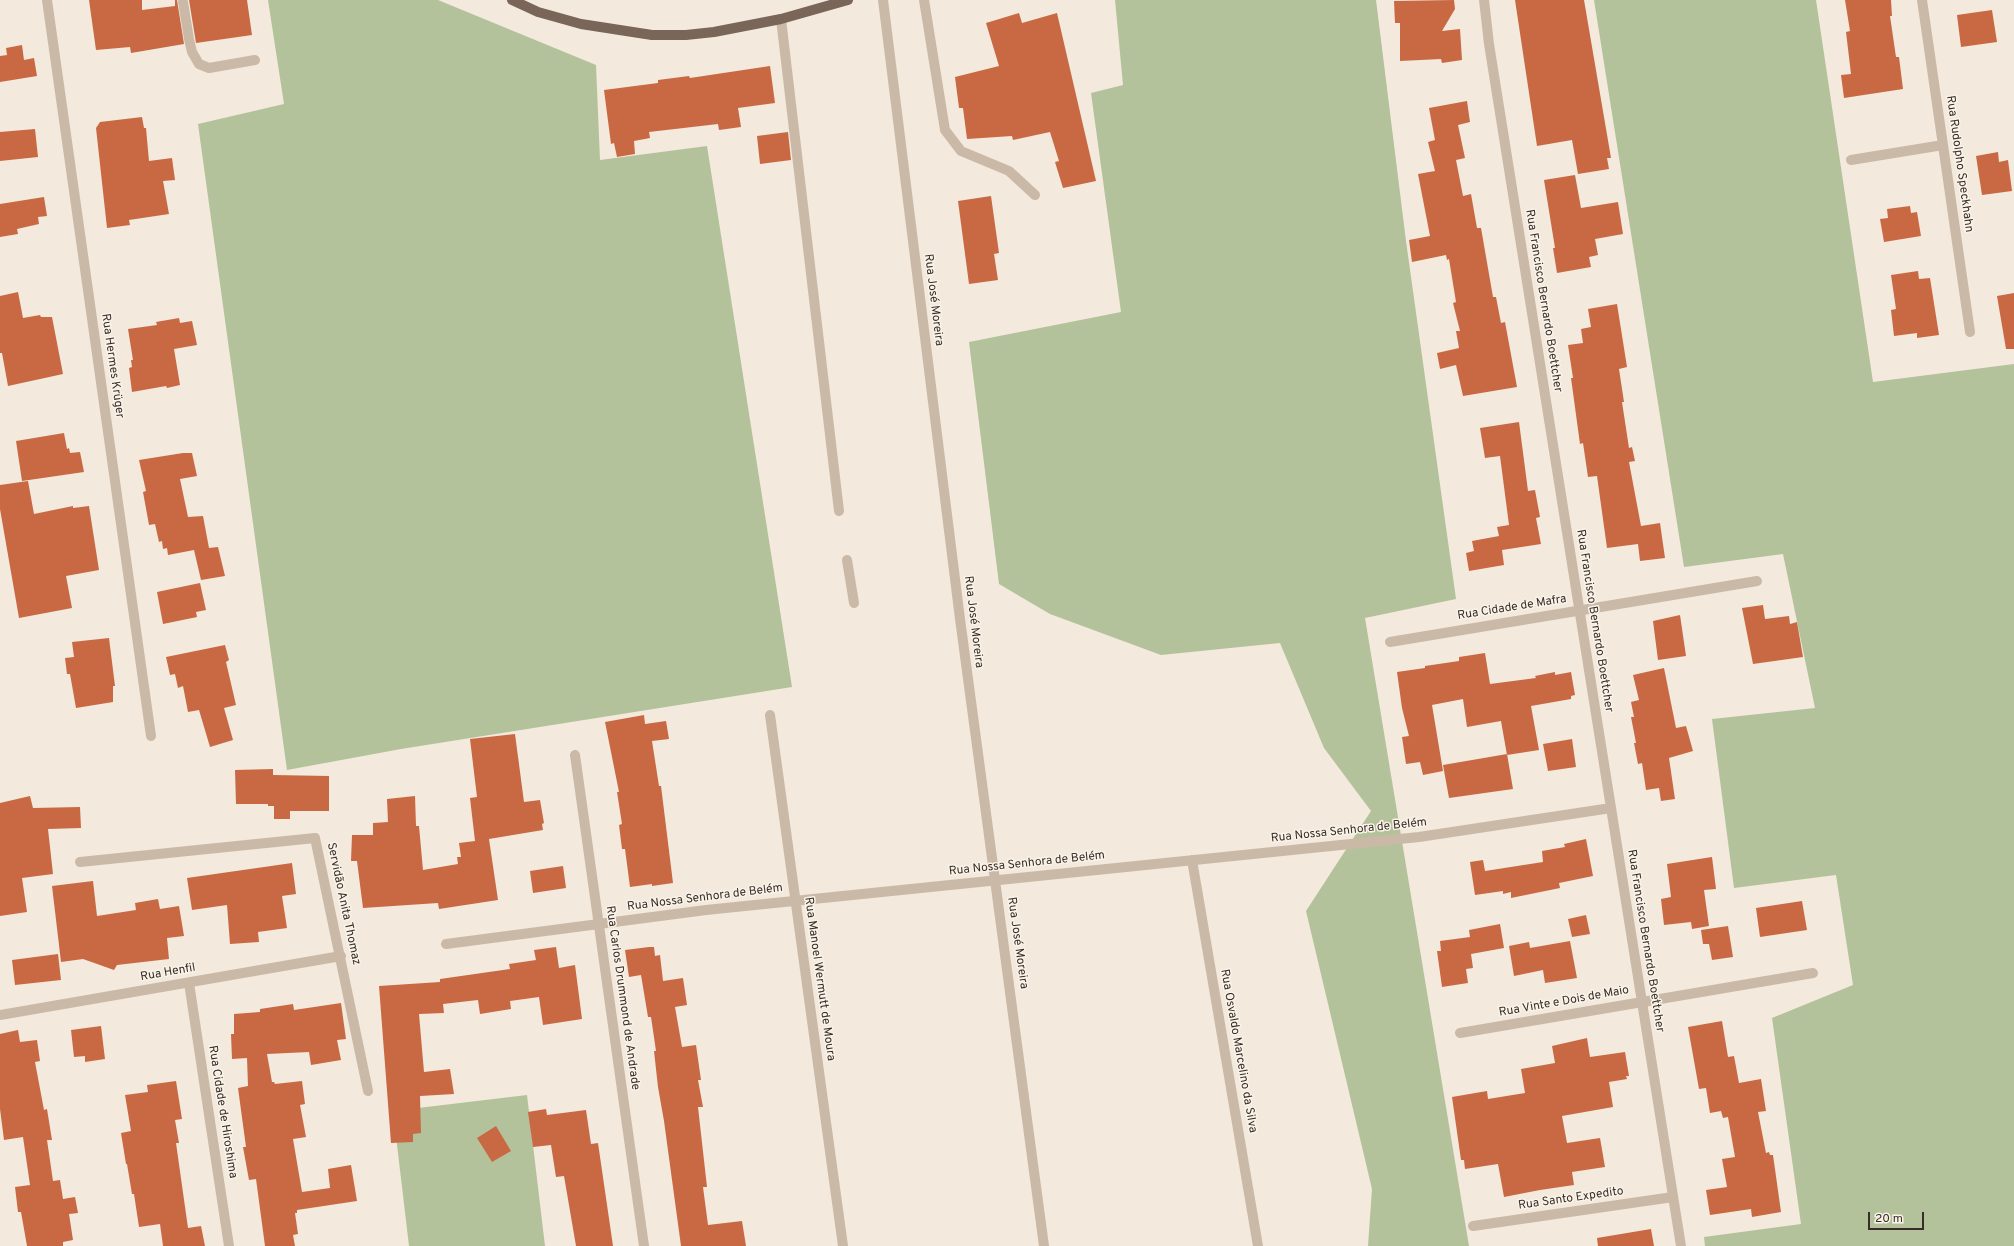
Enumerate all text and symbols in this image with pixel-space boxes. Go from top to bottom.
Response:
street label: Rua Rudolpho Speckhahn [1942,95,1976,233]
street label: Rua Francisco Bernardo Boettcher [1521,209,1565,393]
street label: Rua José Moreira [920,253,946,347]
street label: Rua Hermes Krüger [98,313,126,419]
street label: Rua Francisco Bernardo Boettcher [1572,529,1616,713]
street label: Rua José Moreira [960,575,986,669]
street label: Rua Cidade de Mafra [1456,592,1568,624]
street label: Rua Nossa Senhora de Belém [1270,816,1428,846]
street label: Servidão Anita Thomaz [323,841,363,967]
street label: Rua Nossa Senhora de Belém [948,849,1106,879]
street label: Rua Francisco Bernardo Boettcher [1623,849,1667,1033]
street label: Rua Nossa Senhora de Belém [626,881,784,915]
street label: Rua Manoel Wermutt de Moura [800,896,838,1062]
street label: Rua José Moreira [1003,896,1031,990]
street label: Rua Carlos Drummond de Andrade [602,905,642,1091]
street label: Rua Henfil [139,961,197,985]
street label: Rua Osvaldo Marcelino da Silva [1216,968,1260,1134]
street label: Rua Vinte e Dois de Maio [1498,983,1630,1021]
street label: Rua Cidade de Hiroshima [204,1045,240,1179]
street label: Rua Santo Expedito [1518,1184,1624,1214]
scale bar [1870,1204,1926,1230]
text: 20 m [1875,1211,1903,1227]

